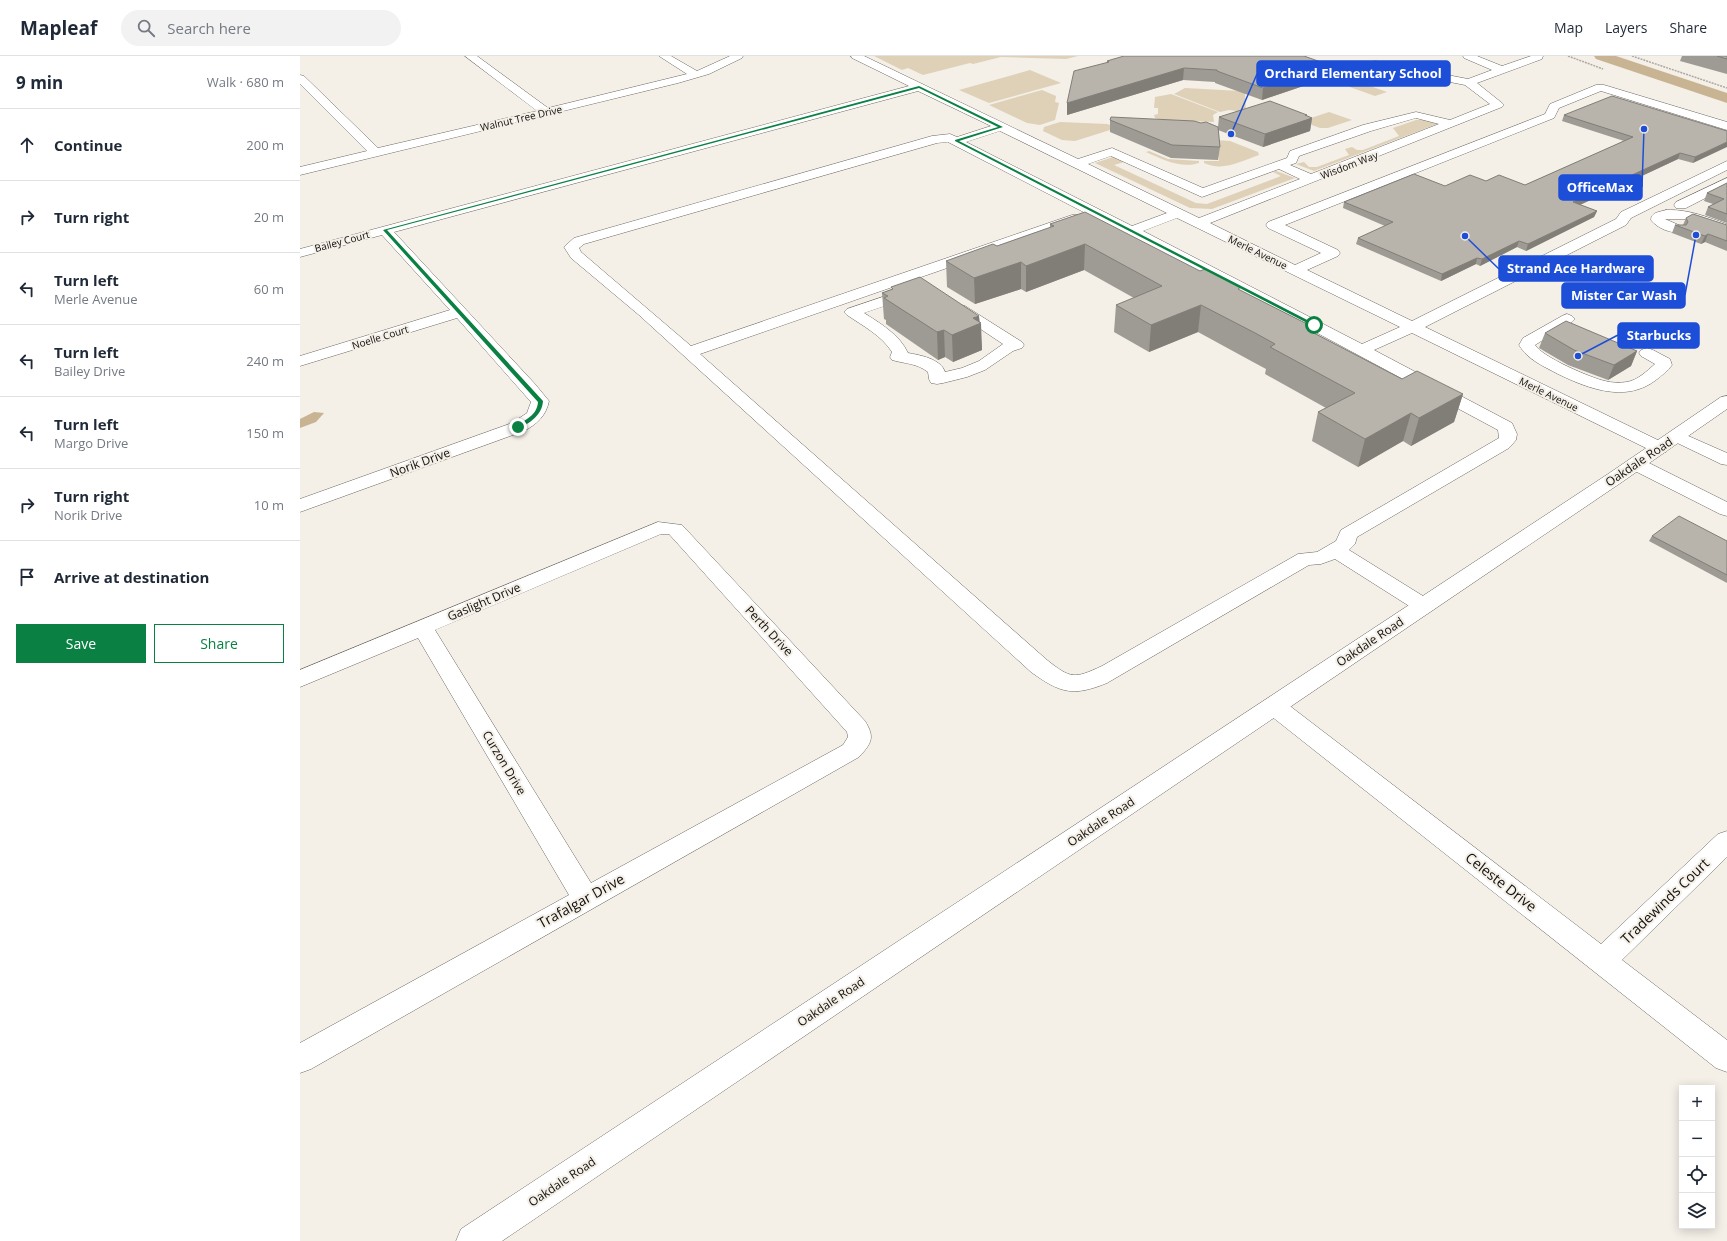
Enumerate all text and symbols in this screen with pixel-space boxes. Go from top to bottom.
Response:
search box [121,10,401,46]
text: Mapleaf [20,15,97,41]
icon: search [135,17,157,39]
text: Search here [167,18,251,38]
text: Map [1554,18,1583,37]
text: Layers [1605,18,1647,37]
text: Share [1669,18,1707,37]
callout: Orchard Elementary School [1257,61,1450,86]
text: Orchard Elementary School [1264,64,1442,82]
text: 9 min [16,71,63,94]
text: Walk · 680 m [207,73,284,91]
street label: Walnut Tree Drive [479,102,564,134]
icon: ahead [16,134,38,156]
text: Continue [54,135,122,155]
text: 200 m [246,136,284,154]
street label: Wisdom Way [1318,147,1381,182]
callout: OfficeMax [1559,175,1642,200]
text: OfficeMax [1567,178,1634,196]
icon: right [16,206,38,228]
text: Turn right [54,207,129,227]
text: 20 m [254,208,284,226]
street label: Bailey Court [313,227,371,255]
street label: Merle Avenue [1226,232,1290,273]
callout: Strand Ace Hardware [1499,256,1653,281]
text: Strand Ace Hardware [1507,259,1645,277]
text: Turn left [54,270,119,290]
icon: left [16,278,38,300]
text: 60 m [254,280,284,298]
callout: Mister Car Wash [1562,283,1685,308]
text: Mister Car Wash [1571,286,1677,304]
text: Merle Avenue [54,290,138,308]
route start [1305,316,1323,334]
street label: Noelle Court [350,322,410,352]
callout: Starbucks [1618,323,1699,348]
text: Starbucks [1627,326,1691,344]
text: Turn left [54,342,119,362]
icon: left [16,350,38,372]
text: 240 m [246,352,284,370]
text: Bailey Drive [54,362,125,380]
street label: Merle Avenue [1517,374,1581,415]
text: Turn left [54,414,119,434]
route end [509,418,527,436]
icon: left [16,422,38,444]
text: 150 m [246,424,284,442]
street label: Oakdale Road [1602,433,1676,490]
text: Margo Drive [54,434,128,452]
street label: Norik Drive [387,444,453,481]
text: Turn right [54,486,129,506]
icon: right [16,494,38,516]
text: 10 m [254,496,284,514]
text: Norik Drive [54,506,122,524]
icon: arrive [16,566,38,588]
text: Arrive at destination [54,567,209,587]
street label: Gaslight Drive [445,578,523,625]
street label: Perth Drive [742,602,797,660]
street label: Oakdale Road [1333,613,1407,670]
button: Save [16,624,146,663]
button: Share [154,624,284,663]
street label: Curzon Drive [478,727,531,798]
street label: Oakdale Road [1064,793,1138,850]
street label: Celeste Drive [1462,848,1541,915]
street label: Tradewinds Court [1616,854,1713,948]
street label: Trafalgar Drive [534,869,628,932]
street label: Oakdale Road [794,973,868,1030]
map controls [1679,1085,1715,1229]
button: + [1679,1085,1715,1121]
button: − [1679,1121,1715,1157]
street label: Oakdale Road [525,1153,599,1210]
button: locate [1679,1157,1715,1193]
button: layers [1679,1193,1715,1229]

